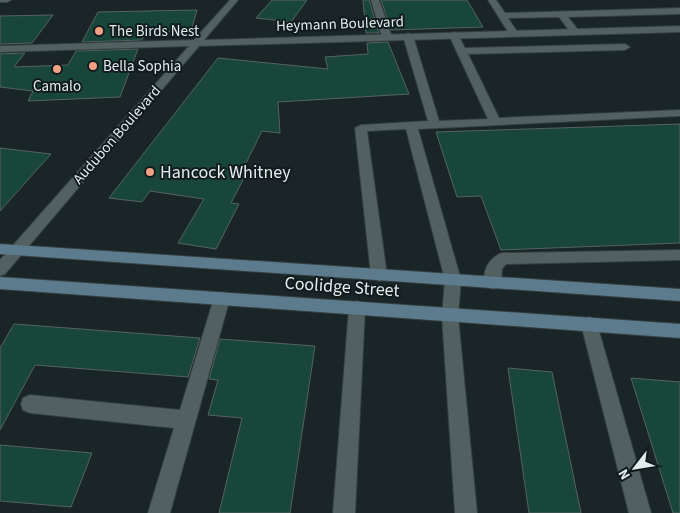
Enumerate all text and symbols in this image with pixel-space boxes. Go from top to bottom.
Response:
street label: Heymann Boulevard [276,11,404,37]
place label: The Birds Nest [109,21,199,42]
marker: The Birds Nest [93,25,105,37]
place label: Bella Sophia [103,56,181,77]
marker: Bella Sophia [87,60,99,72]
marker: Camalo [51,63,63,75]
place label: Camalo [33,76,81,97]
street label: Audubon Boulevard [68,81,166,189]
place label: Hancock Whitney [160,160,291,185]
marker: Hancock Whitney [144,166,156,178]
street label: Coolidge Street [284,271,400,303]
north arrow [610,443,660,493]
text: N [614,465,636,483]

